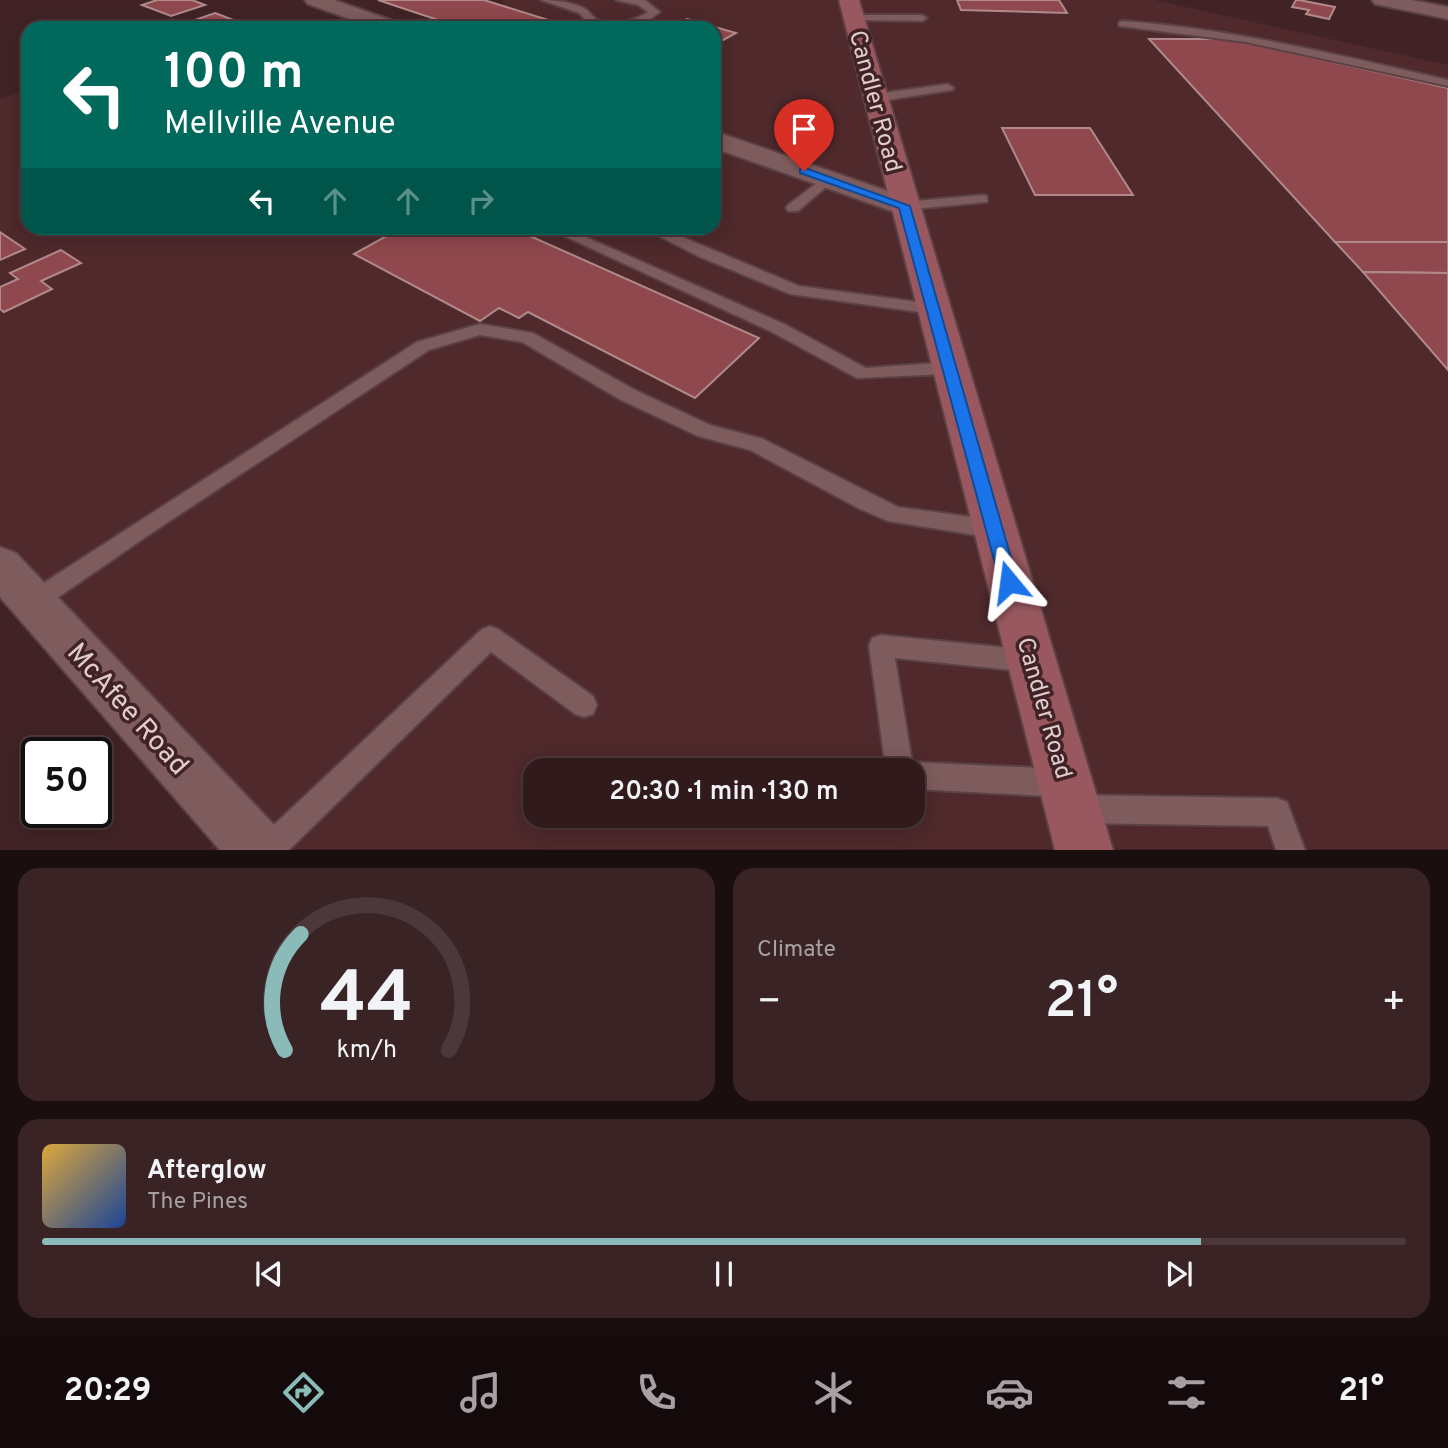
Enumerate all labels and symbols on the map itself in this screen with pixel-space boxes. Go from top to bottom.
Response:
street label: Candler Road [841,27,907,176]
pin [774,99,834,171]
position arrow [972,545,1046,619]
street label: Candler Road [1009,634,1078,783]
street label: McAfee Road [58,636,196,784]
speed limit sign: 50 [21,737,112,828]

